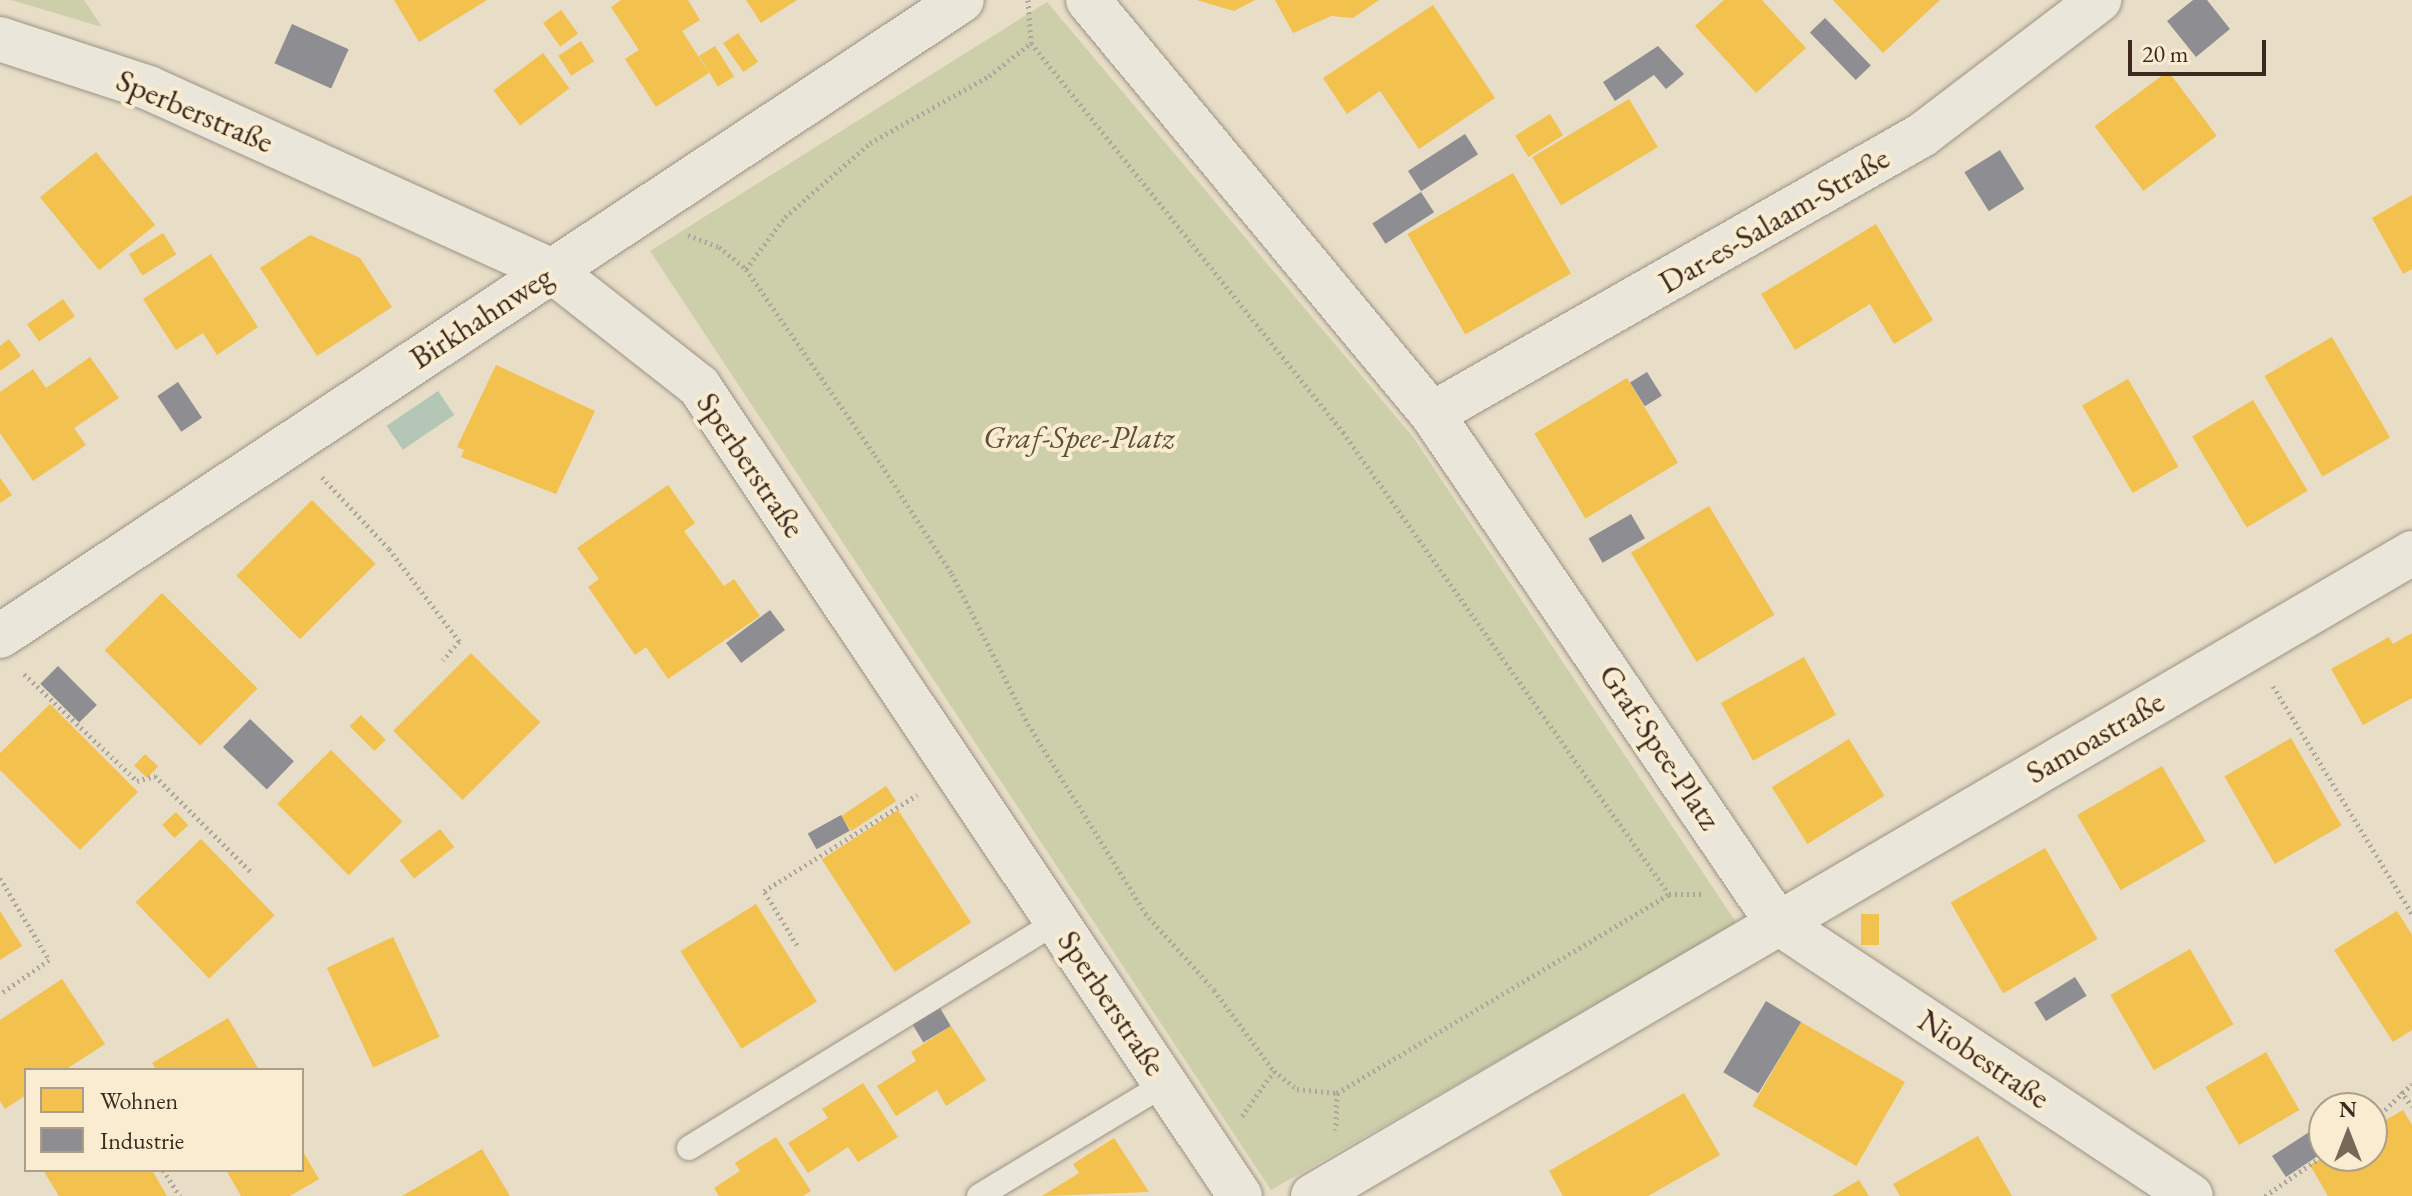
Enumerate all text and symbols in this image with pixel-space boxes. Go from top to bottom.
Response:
scale bar [2132,24,2270,74]
text: 20 m [2142,38,2189,69]
street label: Sperberstraße [111,61,279,161]
street label: Dar-es-Salaam-Straße [1652,139,1896,301]
street label: Birkhahnweg [403,257,559,377]
street label: Sperberstraße [688,385,814,545]
park label: Graf-Spee-Platz [983,418,1175,456]
street label: Graf-Spee-Platz [1591,657,1729,837]
street label: Samoastraße [2019,682,2171,792]
street label: Sperberstraße [1049,923,1175,1083]
street label: Niobestraße [1911,1001,2057,1117]
legend [24,1068,304,1172]
text: Wohnen [100,1085,178,1116]
north arrow [2308,1092,2388,1172]
text: N [2339,1095,2357,1124]
text: Industrie [100,1125,184,1156]

